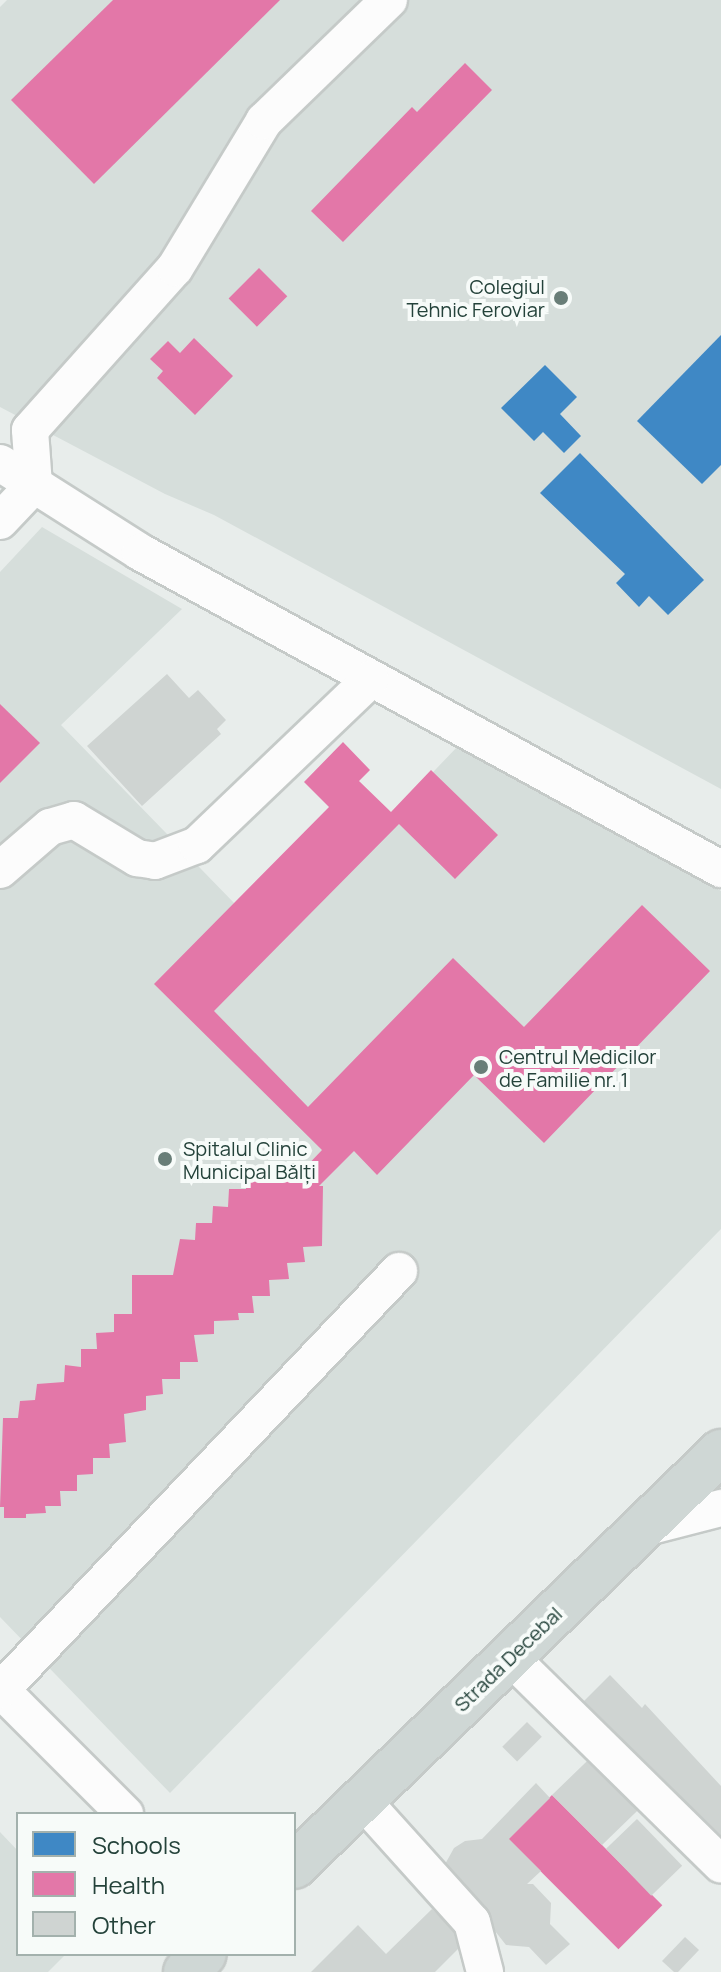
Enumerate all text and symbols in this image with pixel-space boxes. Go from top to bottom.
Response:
place label: Colegiul Tehnic Feroviar [406,274,545,321]
marker: Colegiul Tehnic Feroviar [552,289,570,307]
place label: Centrul Medicilor de Familie nr. 1 [499,1044,657,1091]
marker: Centrul Medicilor de Familie nr. 1 [470,1056,492,1078]
place label: Spitalul Clinic Municipal Bălți [183,1136,316,1183]
marker: Spitalul Clinic Municipal Bălți [154,1148,176,1170]
street label: Strada Decebal [449,1602,567,1716]
legend [16,1812,296,1956]
text: Schools [92,1828,181,1861]
text: Health [92,1868,165,1901]
text: Other [92,1908,156,1941]

